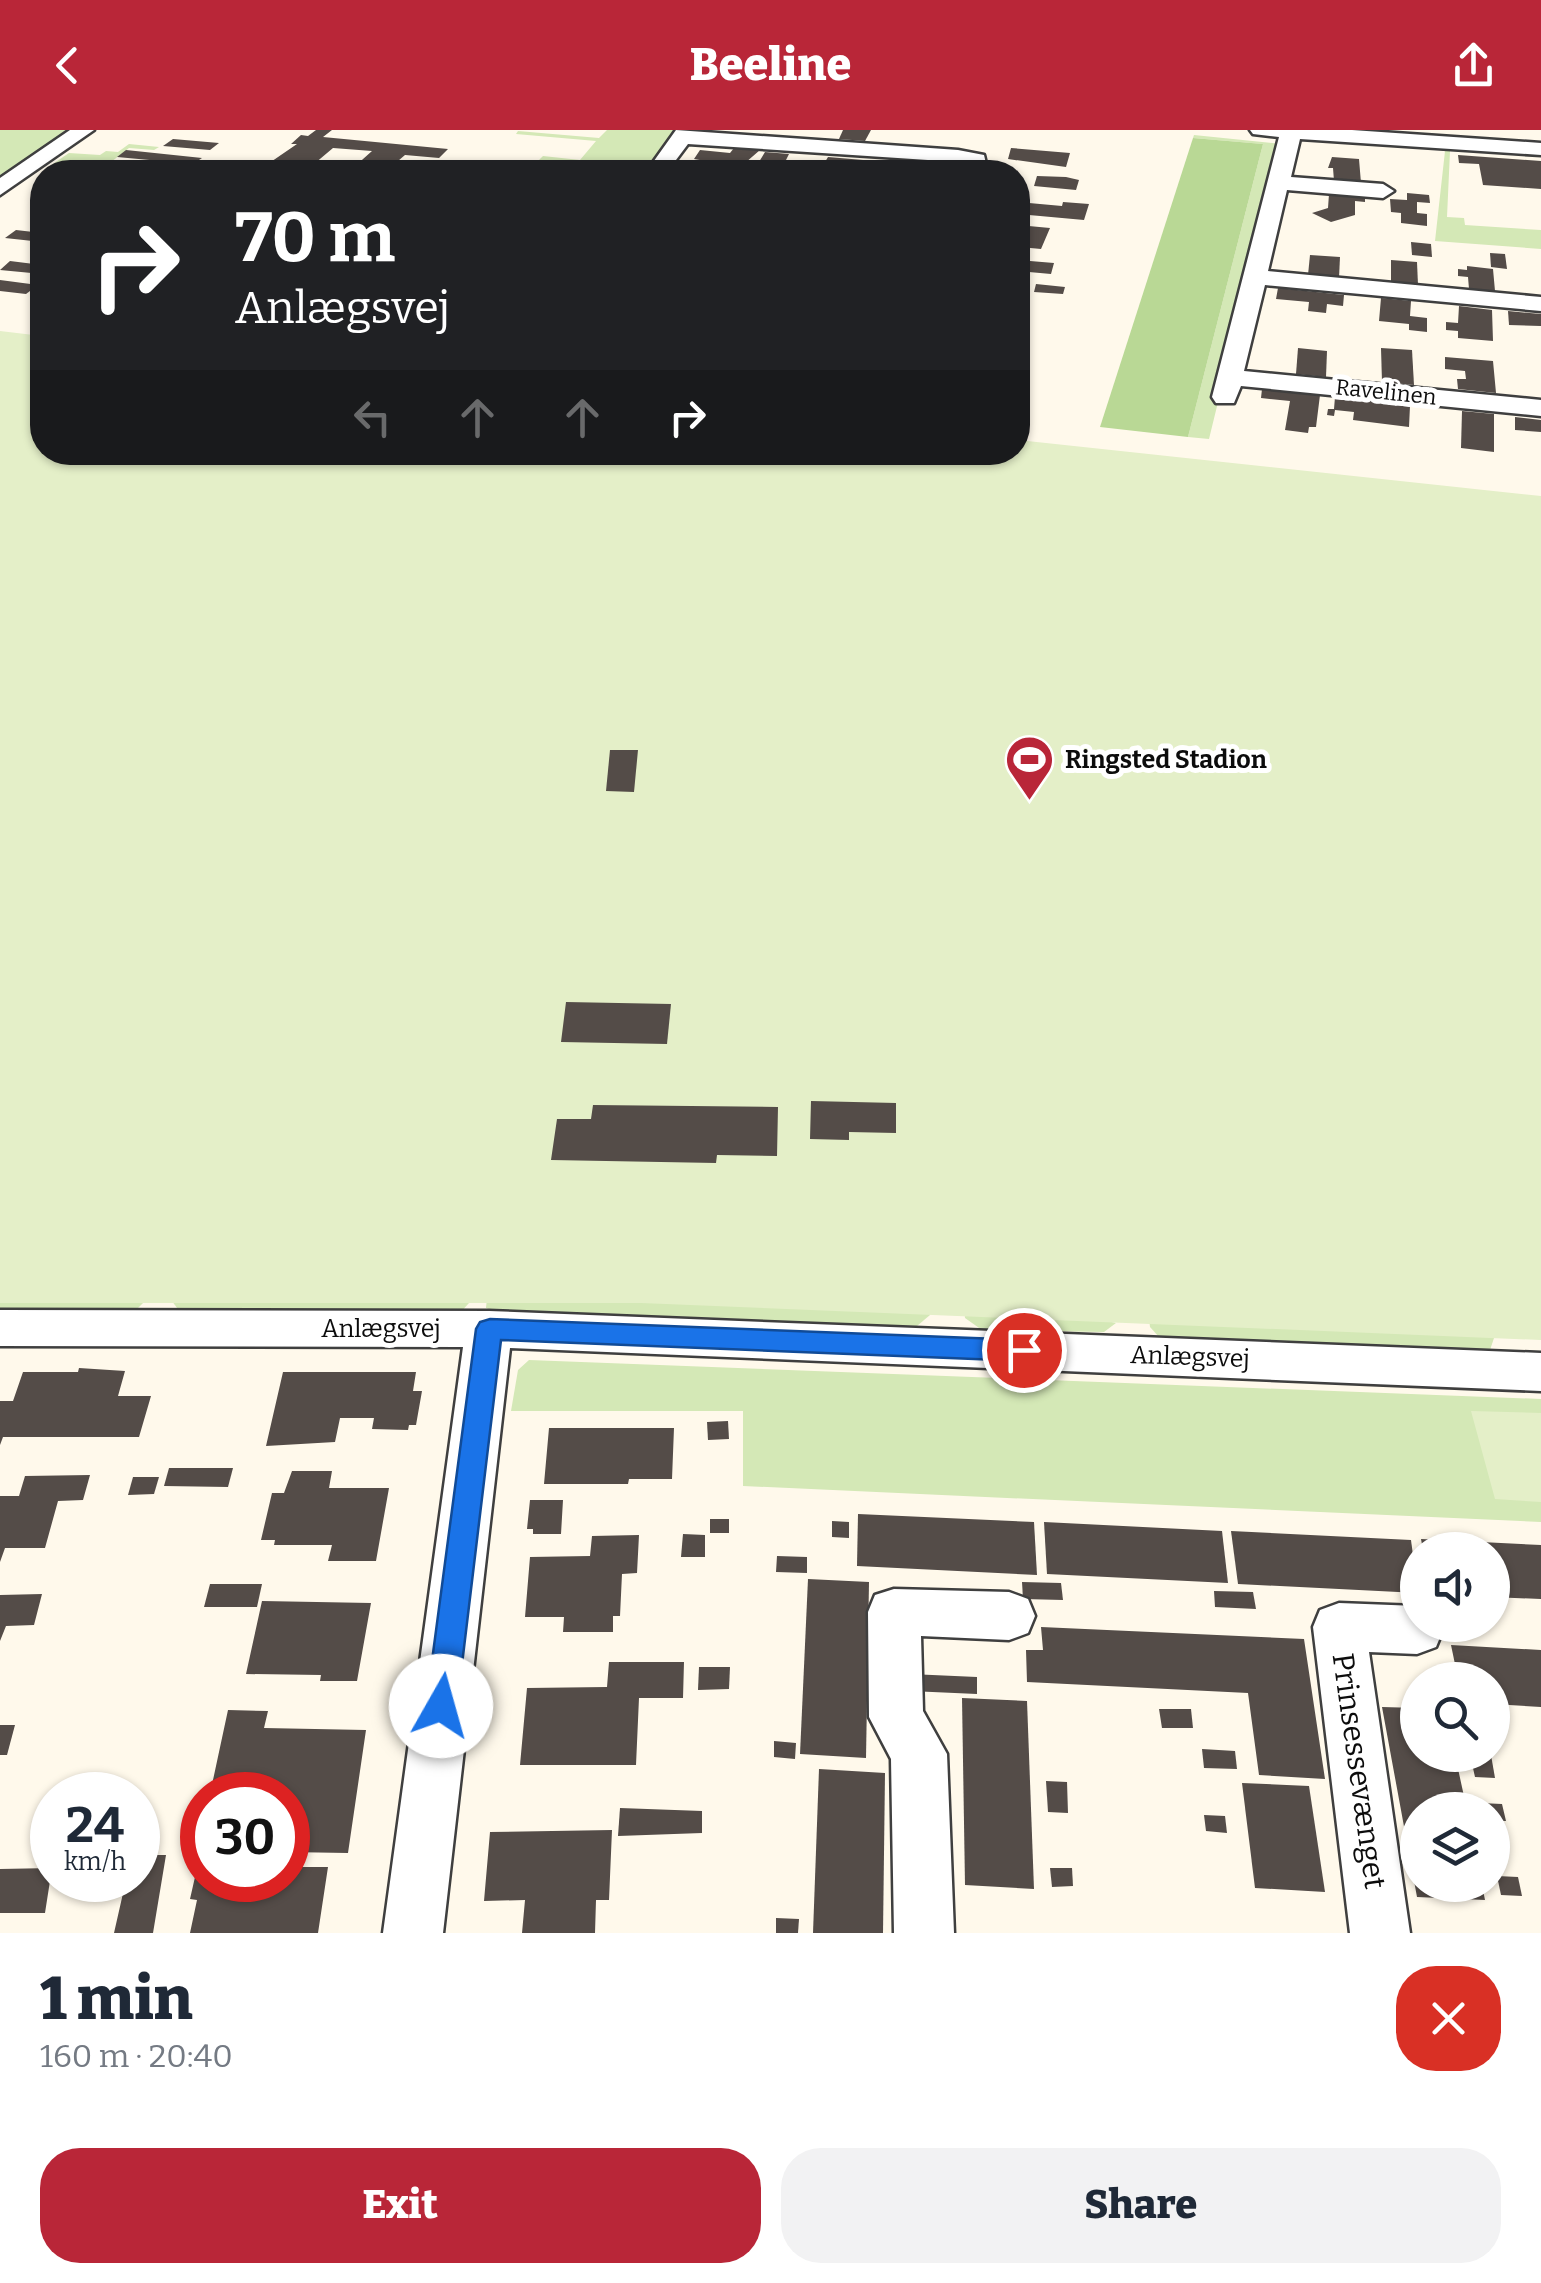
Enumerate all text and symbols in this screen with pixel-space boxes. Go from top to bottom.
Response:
icon: back [40,38,95,93]
text: Beeline [690,38,851,92]
icon: share [1446,38,1501,93]
text: 70 m [235,196,395,280]
icon: right [70,200,200,330]
text: Anlægsvej [235,281,450,335]
street label: Ravelinen [1334,373,1438,411]
icon: left [345,390,400,445]
icon: ahead [450,390,505,445]
icon: ahead [555,390,610,445]
icon: right [660,390,715,445]
sports icon: Ringsted Stadion [1004,734,1056,802]
place label: Ringsted Stadion [1065,745,1267,775]
pin [982,1308,1067,1393]
street label: Anlægsvej [321,1314,441,1344]
icon: arrive [997,1323,1052,1378]
street label: Anlægsvej [1130,1340,1250,1374]
map controls [1400,1532,1510,1902]
button: sound [1400,1532,1510,1642]
street label: Prinsessevænget [1325,1651,1393,1891]
position arrow [389,1654,493,1758]
button: search [1400,1662,1510,1772]
speed limit sign: 30 [180,1772,310,1902]
button: layers [1400,1792,1510,1902]
text: 24 [66,1795,124,1855]
text: km/h [64,1847,126,1877]
text: 1 min [40,1963,193,2035]
button: close [1396,1966,1501,2071]
text: 160 m · 20:40 [40,2037,233,2075]
button: Exit [40,2148,761,2263]
button: Share [781,2148,1501,2263]

